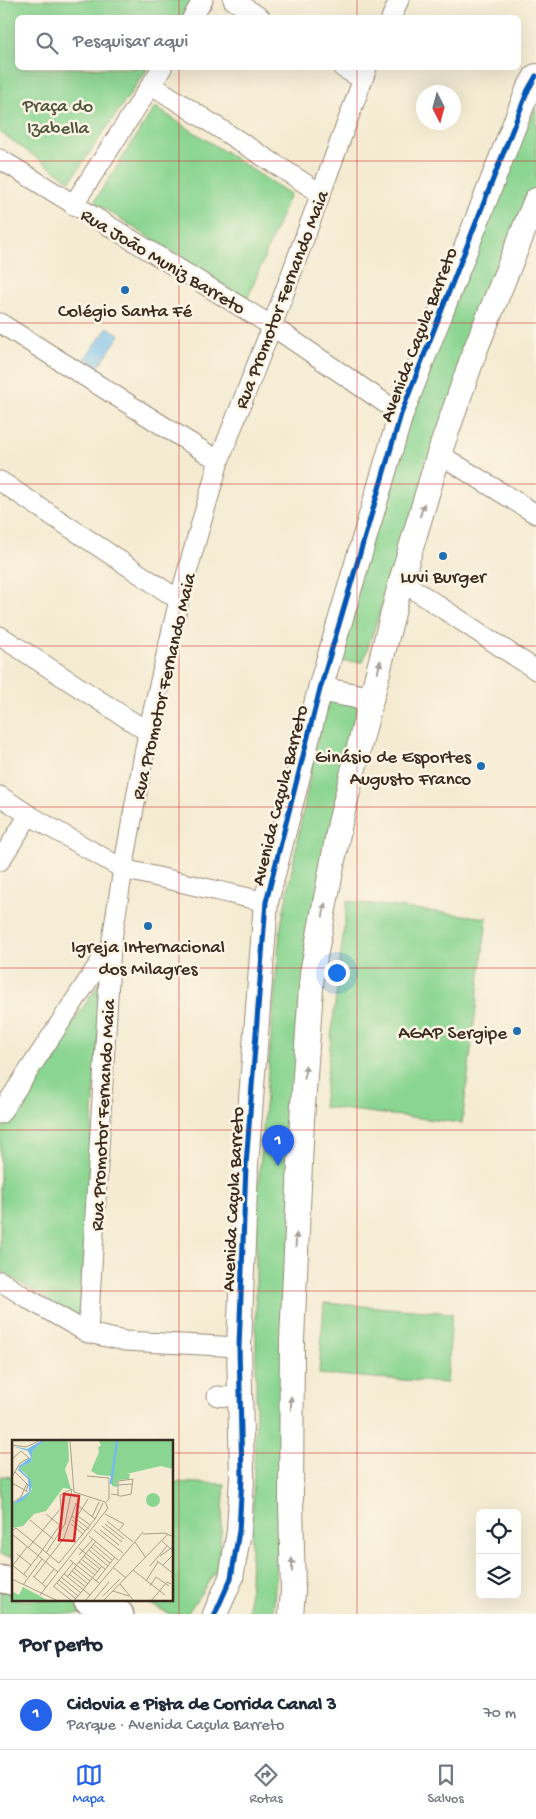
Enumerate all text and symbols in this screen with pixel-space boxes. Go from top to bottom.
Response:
search box [15,15,521,70]
icon: search [33,29,61,57]
text: Pesquisar aqui [73,31,188,54]
north arrow [416,85,461,130]
park label: Praça do Izabella [22,96,93,141]
street label: Rua Promotor Fernando Maia [231,187,336,413]
street label: Rua João Muniz Barreto [76,205,249,321]
street label: Avenida Caçula Barreto [376,245,464,426]
marker: Colégio Santa Fé [119,284,131,296]
place label: Colégio Santa Fé [58,301,192,324]
one-way arrow [419,502,427,517]
marker: Luvi Burger [437,550,449,562]
place label: Luvi Burger [400,567,488,590]
street label: Rua Promotor Fernando Maia [128,570,203,802]
one-way arrow [375,659,383,674]
street label: Avenida Caçula Barreto [248,703,315,889]
place label: Ginásio de Esportes Augusto Franco [315,747,472,792]
marker: Ginásio de Esportes Augusto Franco [475,760,487,772]
one-way arrow [320,903,328,918]
marker: Igreja Internacional dos Milagres [142,920,154,932]
place label: Igreja Internacional dos Milagres [71,937,225,982]
your location [324,960,350,986]
street label: Rua Promotor Fernando Maia [87,997,122,1232]
place label: AGAP Sergipe [398,1023,507,1046]
marker: AGAP Sergipe [511,1025,523,1037]
one-way arrow [302,1063,310,1079]
street label: Avenida Caçula Barreto [218,1106,251,1292]
pin: 1 [262,1125,294,1166]
one-way arrow [293,1232,301,1248]
one-way arrow [287,1395,295,1411]
inset map [12,1440,174,1602]
map controls [476,1509,521,1599]
button: locate [476,1509,521,1554]
button: layers [476,1554,521,1599]
one-way arrow [288,1557,296,1573]
text: Por perto [20,1634,103,1659]
text: Ciclovia e Pista de Corrida Canal 3 [67,1694,337,1717]
text: 1 [33,1705,39,1724]
text: 70 m [483,1705,516,1724]
text: Parque · Avenida Caçula Barreto [67,1717,284,1736]
tab: Mapa [72,1761,105,1808]
tab: Rotas [249,1761,283,1808]
tab: Salvos [428,1761,464,1808]

